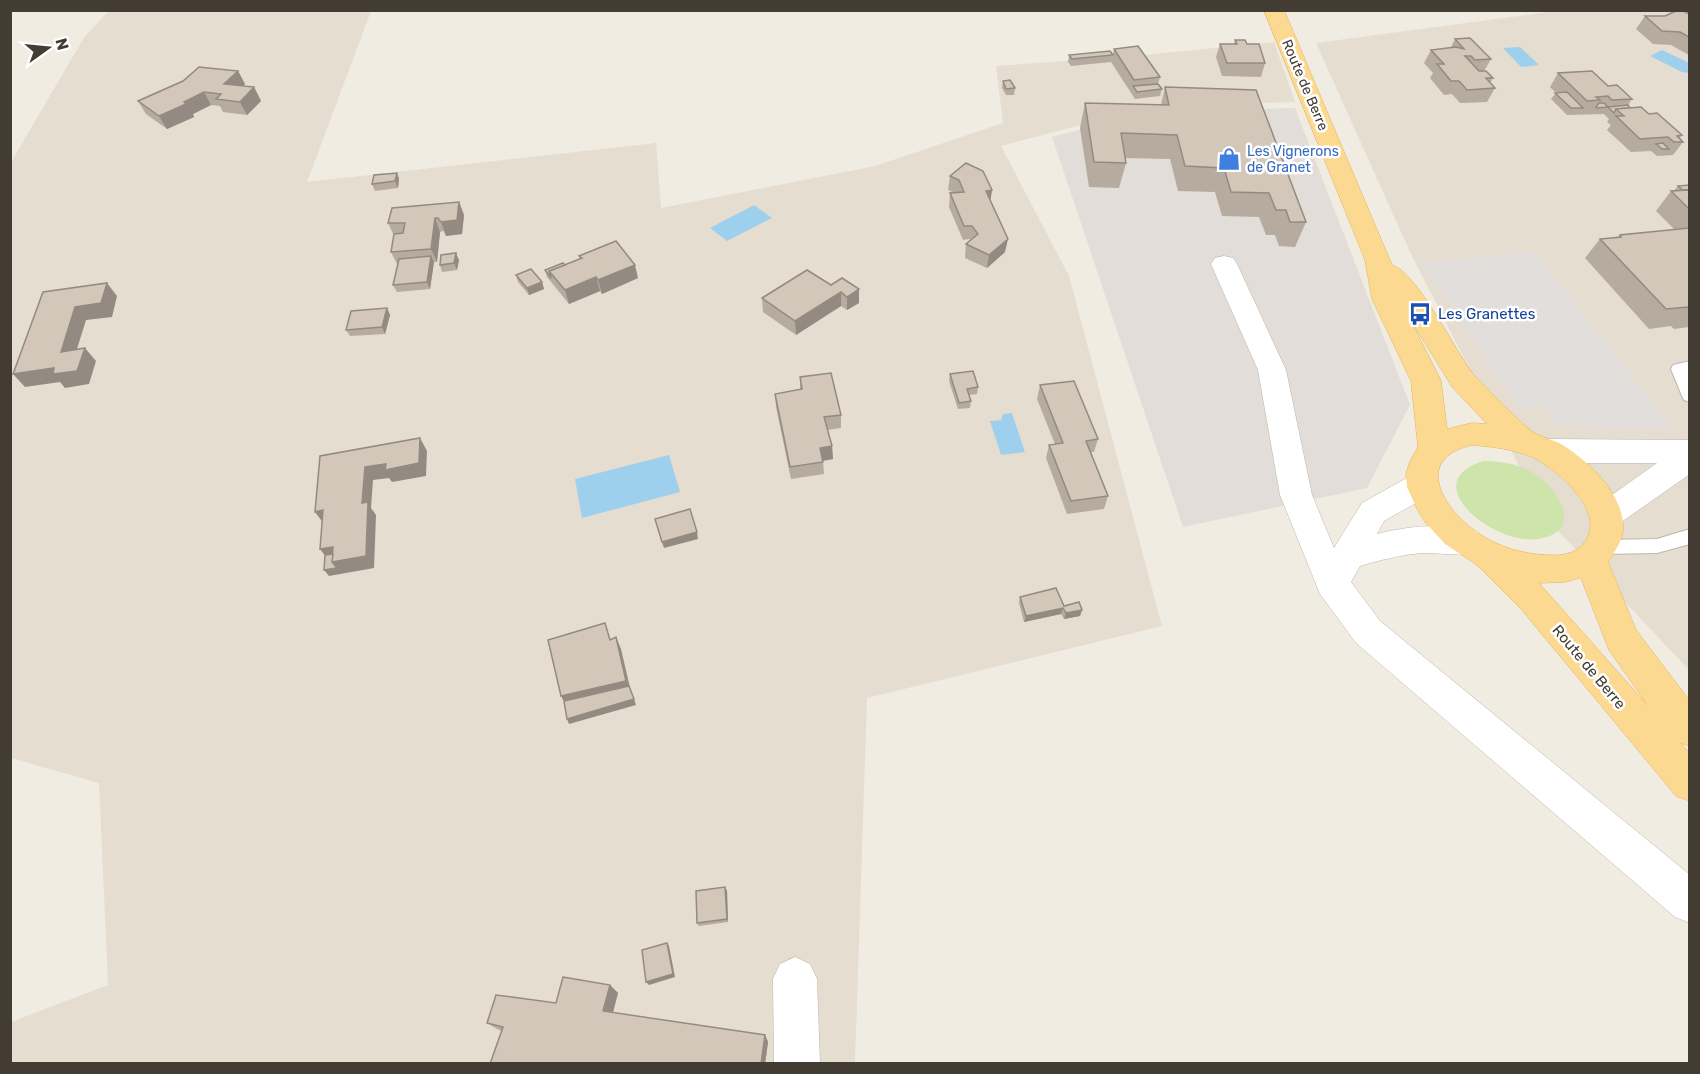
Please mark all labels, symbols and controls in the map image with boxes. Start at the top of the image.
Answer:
north arrow [18,18,78,78]
text: N [51,36,73,52]
street label: Route de Berre [1278,37,1332,133]
place label: Les Vignerons de Granet [1247,143,1339,176]
shop icon: Les Vignerons de Granet [1216,146,1242,172]
bus stop icon: Les Granettes [1407,301,1433,327]
place label: Les Granettes [1438,305,1536,323]
street label: Route de Berre [1549,621,1629,713]

